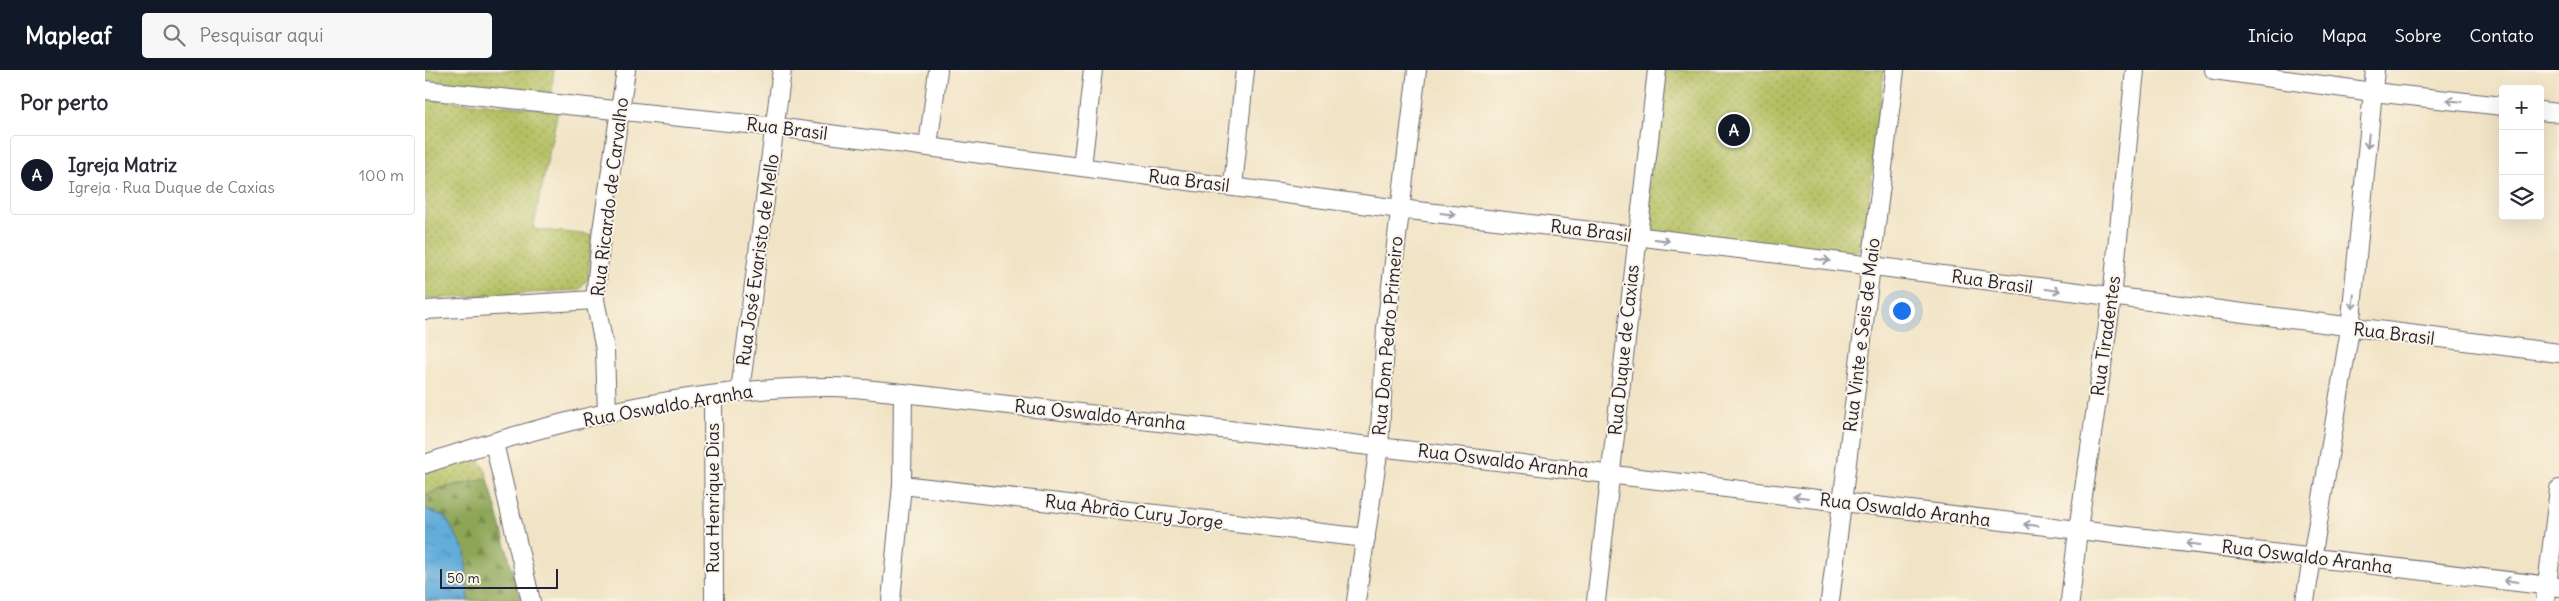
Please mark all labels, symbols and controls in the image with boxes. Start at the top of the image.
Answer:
search box [142,13,492,58]
text: Mapleaf [25,20,112,50]
icon: search [160,21,188,49]
text: Pesquisar aqui [200,23,323,47]
text: Início [2248,24,2294,47]
text: Mapa [2322,24,2367,47]
text: Sobre [2395,24,2441,47]
text: Contato [2469,24,2534,47]
map controls [2499,85,2544,220]
button: + [2499,85,2544,130]
text: Por perto [20,89,108,116]
street label: Rua Ricardo de Carvalho [586,96,633,298]
one-way arrow [2447,96,2463,106]
pin: A [1718,111,1750,149]
street label: Rua Brasil [745,112,829,145]
button: − [2499,130,2544,175]
one-way arrow [2364,132,2373,148]
street label: Rua José Evaristo de Mello [731,152,784,367]
text: Igreja Matriz [68,153,177,177]
street label: Rua Brasil [1147,164,1231,197]
text: A [32,165,42,185]
text: 100 m [359,165,404,185]
button: layers [2499,175,2544,220]
text: Igreja · Rua Duque de Caxias [68,177,275,197]
one-way arrow [1440,209,1456,219]
street label: Rua Brasil [1549,214,1633,247]
street label: Rua Dom Pedro Primeiro [1367,235,1408,437]
one-way arrow [1653,235,1669,245]
street label: Rua Vinte e Seis de Maio [1838,237,1885,433]
one-way arrow [1814,255,1830,265]
street label: Rua Duque de Caxias [1603,263,1644,437]
street label: Rua Brasil [1950,264,2034,299]
street label: Rua Tiradentes [2086,274,2125,398]
one-way arrow [2045,285,2061,295]
one-way arrow [2348,294,2357,310]
your location [1889,298,1915,324]
street label: Rua Brasil [2352,317,2436,350]
street label: Rua Oswaldo Aranha [581,379,755,432]
street label: Rua Oswaldo Aranha [1013,394,1187,435]
street label: Rua Henrique Dias [701,423,724,573]
street label: Rua Oswaldo Aranha [1416,439,1590,482]
street label: Rua Oswaldo Aranha [1818,488,1992,531]
street label: Rua Abrão Cury Jorge [1044,489,1225,534]
one-way arrow [1793,492,1809,502]
one-way arrow [2024,520,2040,530]
street label: Rua Oswaldo Aranha [2220,535,2394,578]
one-way arrow [2185,539,2201,549]
scale bar [440,566,557,589]
text: 50 m [447,569,480,587]
one-way arrow [2503,576,2519,586]

